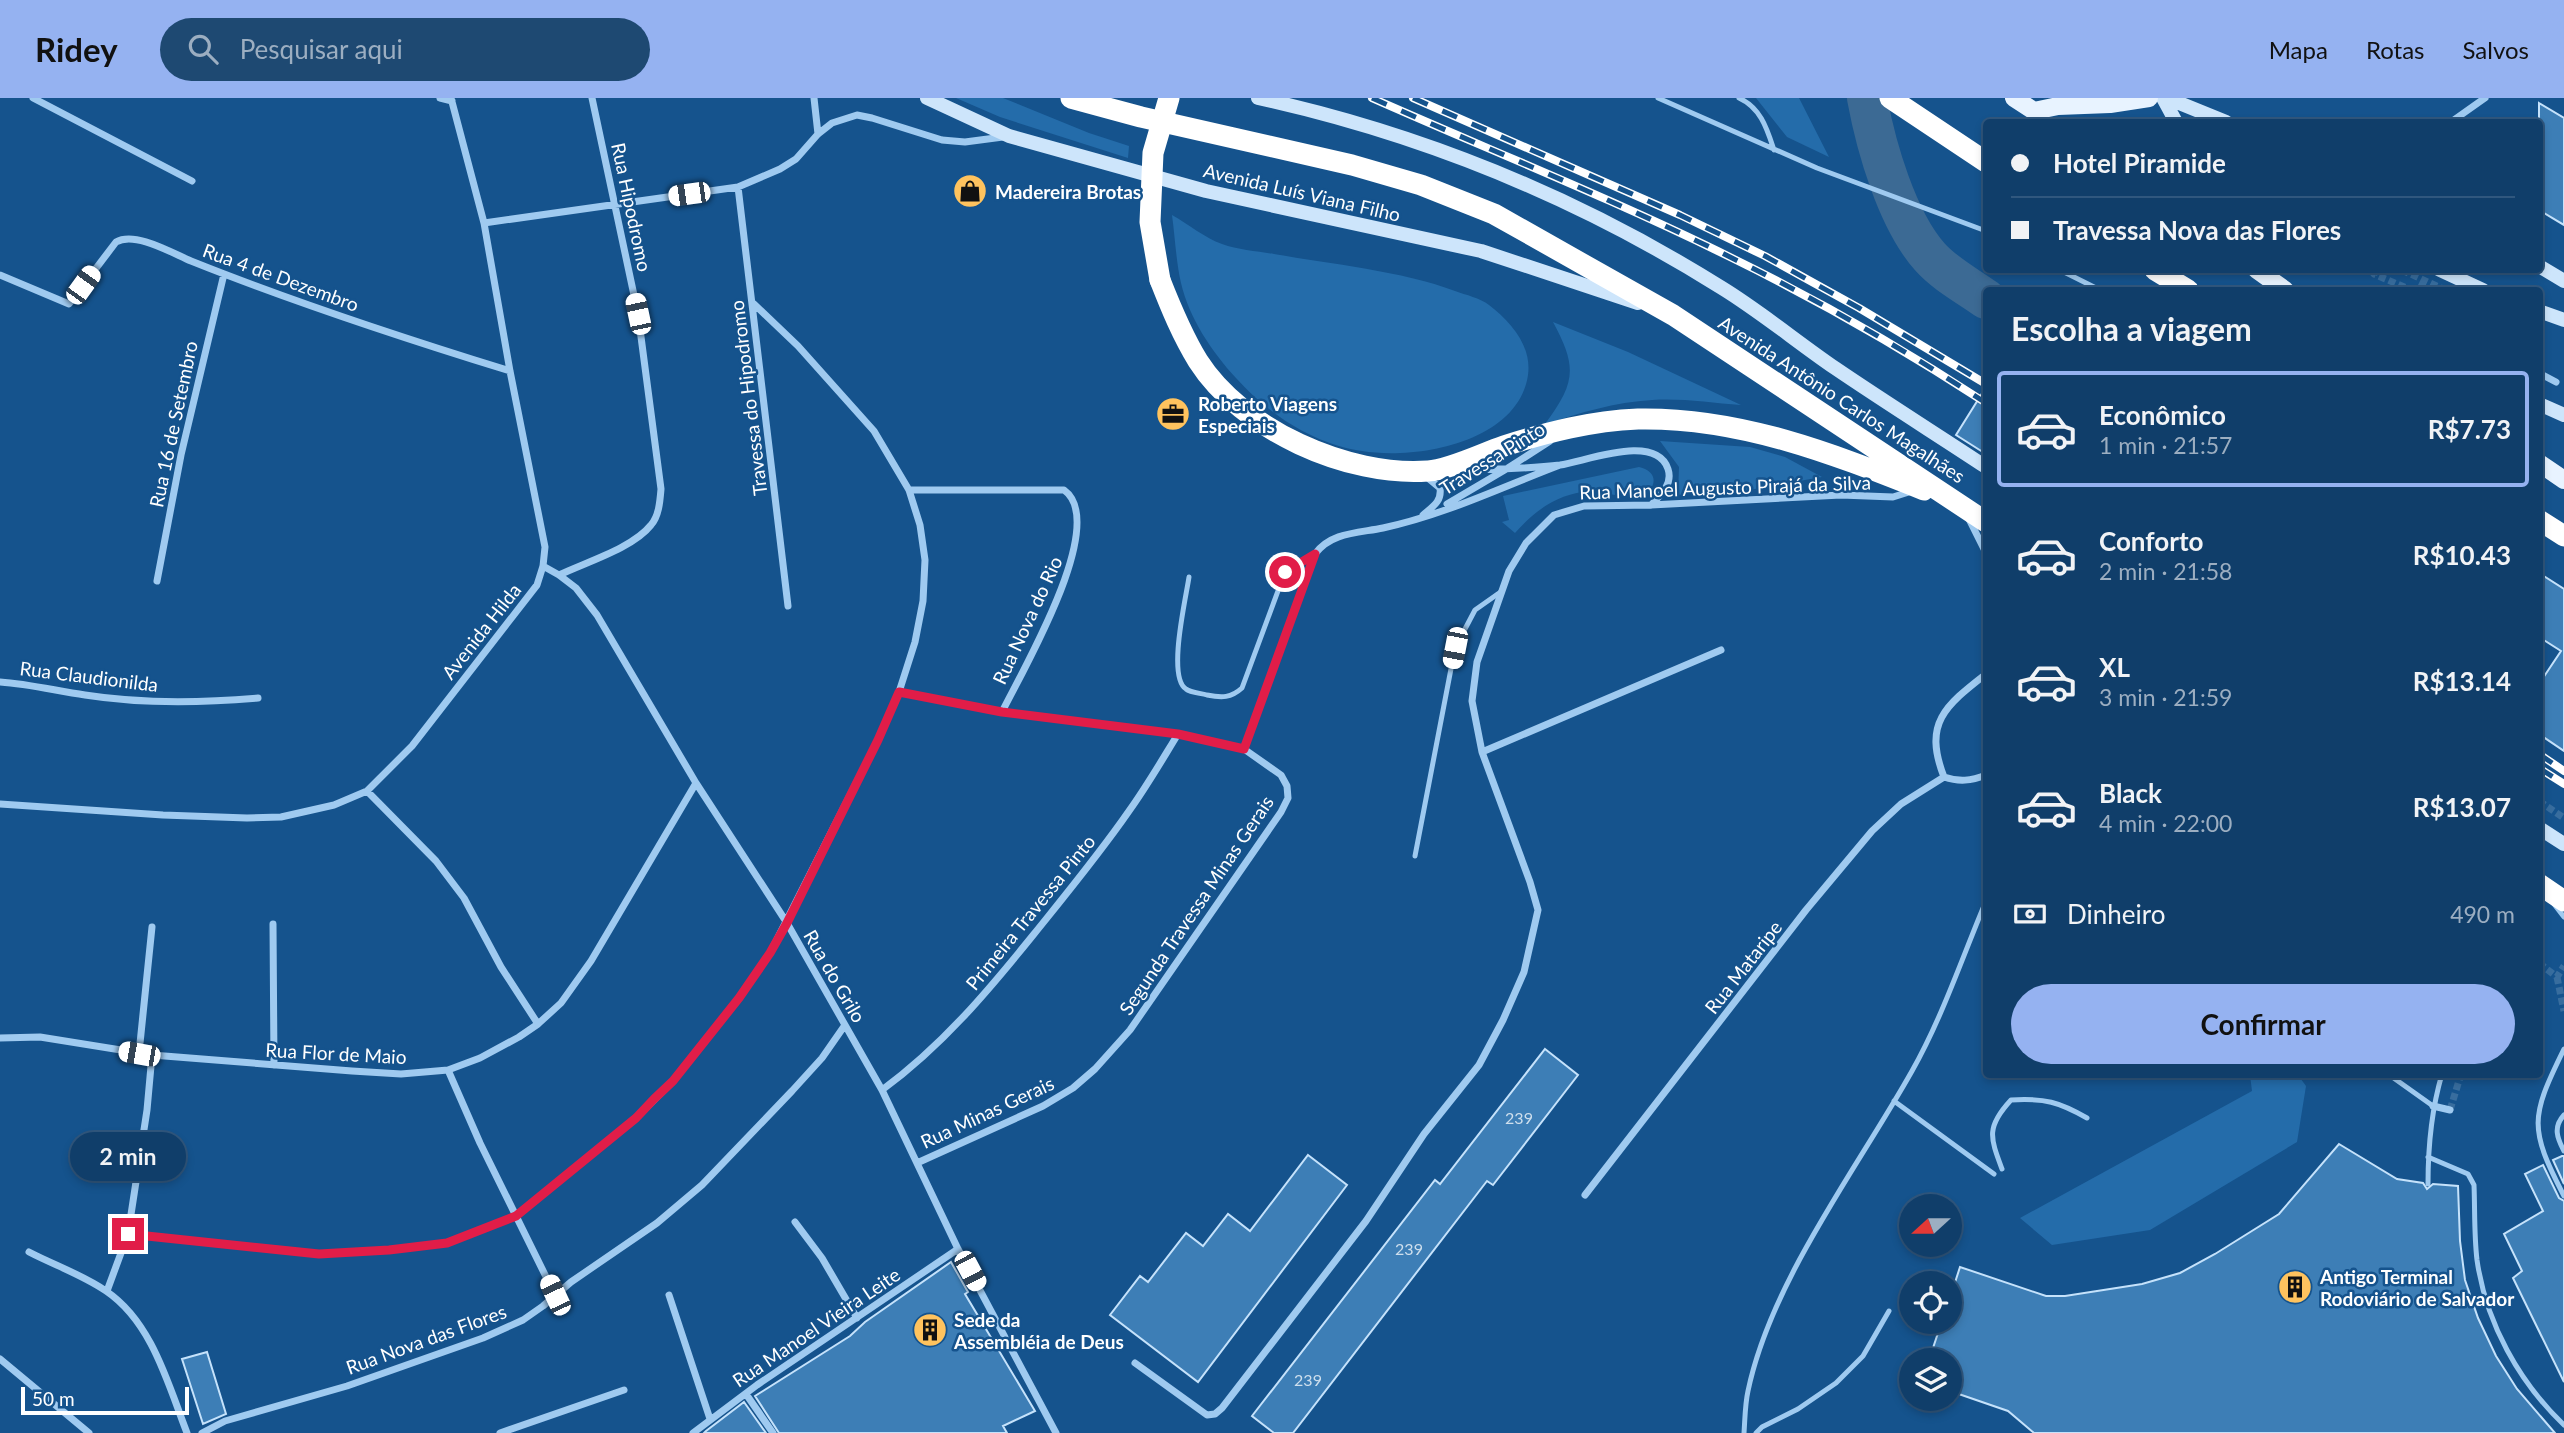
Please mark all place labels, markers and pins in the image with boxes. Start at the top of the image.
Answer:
shop icon: Madereira Brotas [951,172,989,210]
place label: Madereira Brotas [995,180,1141,203]
place label: Roberto Viagens Especiais [1198,392,1337,437]
office icon: Roberto Viagens Especiais [1154,395,1192,433]
place label: Antigo Terminal Rodoviário de Salvador [2319,1265,2515,1310]
building icon: Antigo Terminal Rodoviário de Salvador [2276,1268,2314,1306]
place label: Sede da Assembléia de Deus [953,1308,1124,1353]
building icon: Sede da Assembléia de Deus [911,1311,949,1349]

